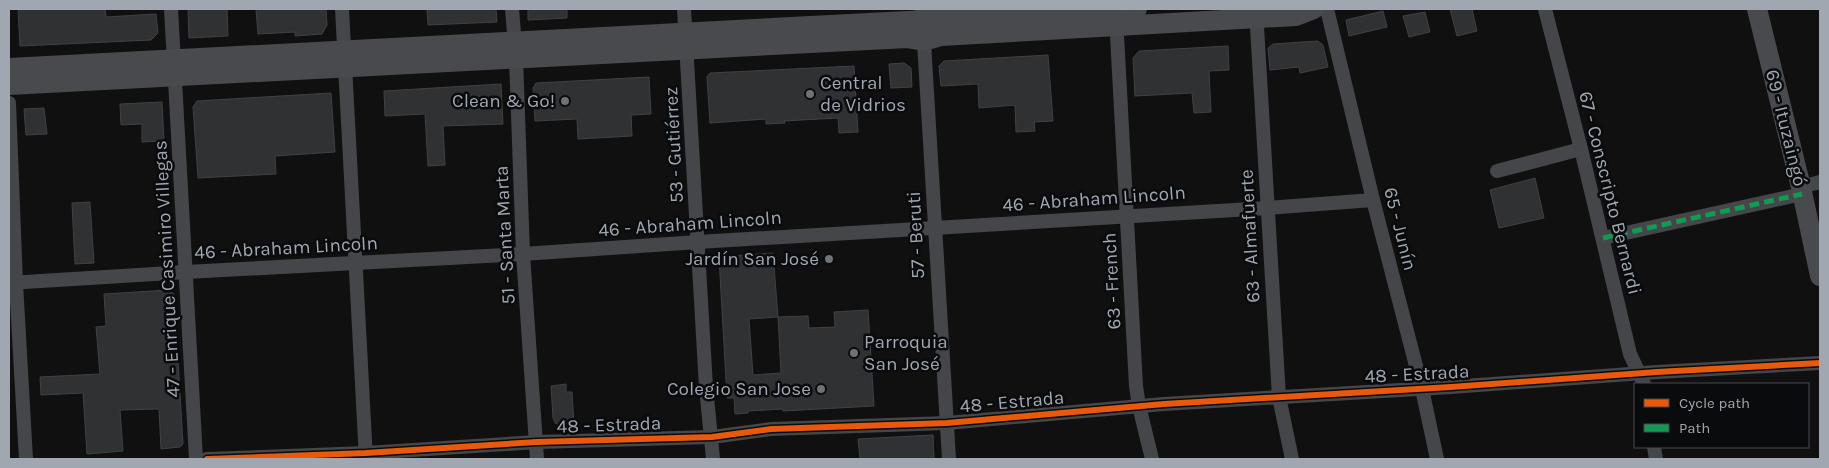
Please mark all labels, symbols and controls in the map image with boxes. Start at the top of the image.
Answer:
street label: 69 - Ituzaingó [1761,68,1811,188]
place label: Central de Vidrios [820,72,906,116]
street label: 53 - Gutiérrez [660,86,688,204]
marker: Central de Vidrios [804,88,816,100]
street label: 67 - Conscripto Bernardi [1574,89,1646,297]
place label: Clean & Go! [452,90,555,112]
marker: Clean & Go! [559,95,571,107]
street label: 47 - Enrique Casimiro Villegas [149,140,185,398]
street label: 51 - Santa Marta [490,165,520,305]
street label: 63 - Almafuerte [1236,169,1264,303]
street label: 46 - Abraham Lincoln [1002,182,1186,216]
street label: 65 - Junín [1379,185,1421,273]
street label: 57 - Beruti [903,190,929,280]
street label: 46 - Abraham Lincoln [598,207,782,241]
street label: 46 - Abraham Lincoln [194,232,378,264]
street label: 63 - French [1098,232,1126,330]
place label: Jardín San José [685,248,819,270]
marker: Jardín San José [823,253,835,265]
place label: Parroquia San José [864,331,948,375]
marker: Parroquia San José [848,347,860,359]
street label: 48 - Estrada [1364,360,1470,388]
place label: Colegio San Jose [667,378,811,400]
marker: Colegio San Jose [815,383,827,395]
legend [1634,383,1809,448]
street label: 48 - Estrada [959,386,1065,418]
text: Cycle path [1679,394,1750,412]
street label: 48 - Estrada [556,412,662,438]
text: Path [1679,419,1710,437]

